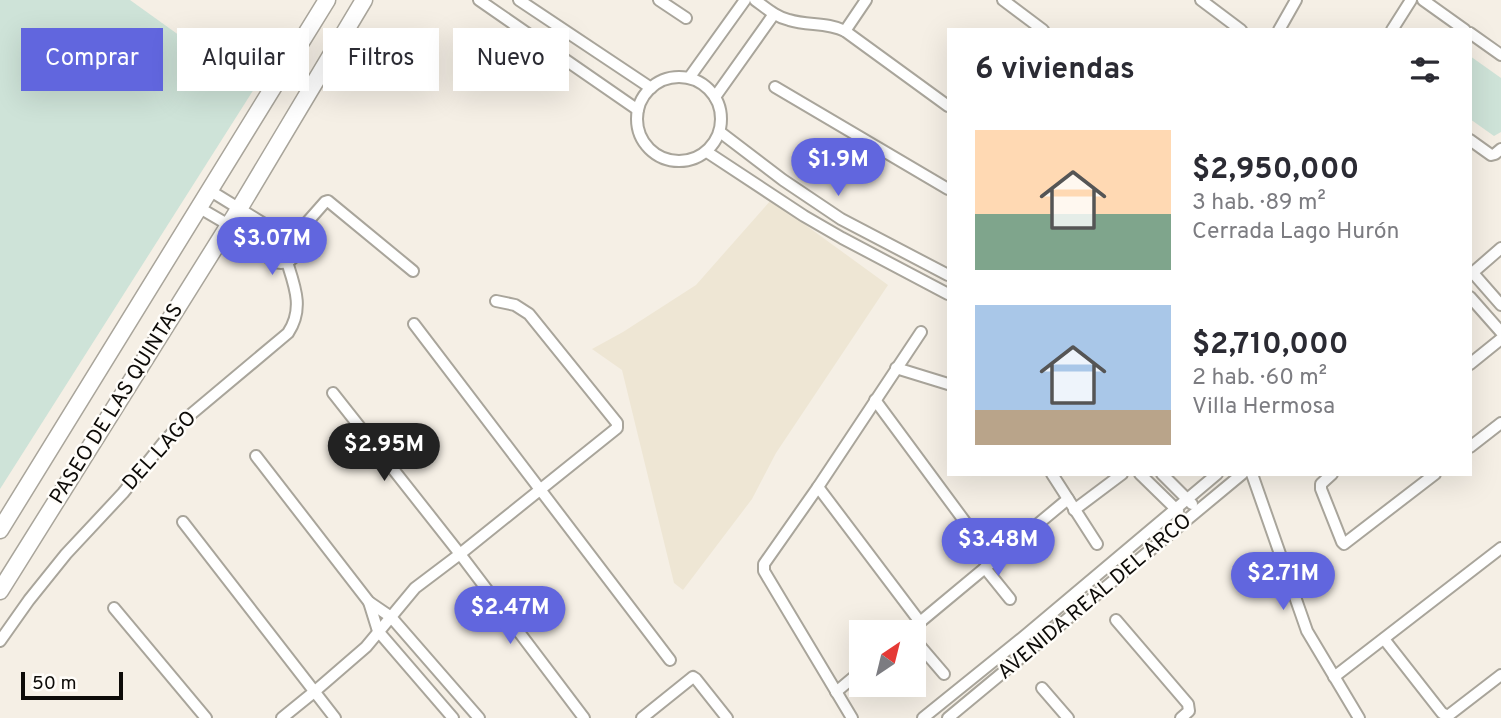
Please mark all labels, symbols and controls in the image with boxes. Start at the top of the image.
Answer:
chip: Comprar [21,28,163,91]
chip: Alquilar [177,28,309,91]
chip: Filtros [323,28,439,91]
chip: Nuevo [453,28,569,91]
icon: filters [1406,51,1444,89]
text: 6 viviendas [975,52,1135,89]
pin: $1.9M [789,138,887,198]
text: $1.9M [807,146,869,175]
text: $2,950,000 [1192,152,1359,189]
icon: home [1031,158,1115,242]
text: 3 hab. · 89 m² [1192,189,1326,218]
pin: $3.07M [215,218,329,277]
text: Cerrada Lago Hurón [1192,218,1400,247]
text: $3.07M [233,225,311,254]
street label: PASEO DE LAS QUINTAS [44,299,190,509]
text: $2,710,000 [1192,327,1349,364]
icon: home [1031,333,1115,417]
text: 2 hab. · 60 m² [1192,364,1327,393]
text: Villa Hermosa [1192,393,1335,422]
street label: DEL LAGO [117,406,203,496]
pin: $2.95M [327,424,441,483]
text: $2.95M [344,431,424,460]
street label: AVENIDA REAL DEL ARCO [992,508,1198,686]
pin: $3.48M [941,518,1055,578]
text: $3.48M [958,526,1038,555]
pin: $2.71M [1226,552,1340,612]
text: $2.71M [1247,560,1319,589]
pin: $2.47M [453,586,567,646]
text: $2.47M [470,594,550,623]
north arrow [849,620,926,696]
map controls [849,620,926,697]
scale bar [21,669,122,701]
text: 50 m [32,672,77,696]

